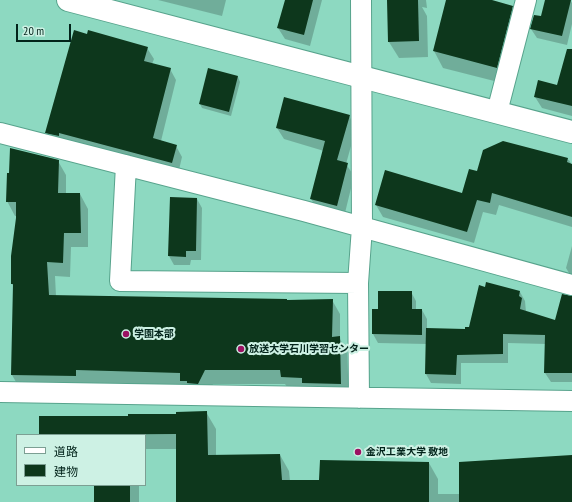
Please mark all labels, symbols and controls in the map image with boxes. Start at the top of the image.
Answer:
scale bar [18,16,73,42]
text: 20 m [23,23,44,38]
place label: 学園本部 [134,328,174,340]
marker: 学園本部 [121,329,131,339]
place label: 放送大学石川学習センター [249,343,369,355]
marker: 放送大学石川学習センター [236,344,246,354]
legend [16,434,146,486]
text: 道路 [54,444,78,459]
place label: 金沢工業大学 敷地 [366,446,448,458]
marker: 金沢工業大学 敷地 [353,447,363,457]
text: 建物 [54,464,78,479]

